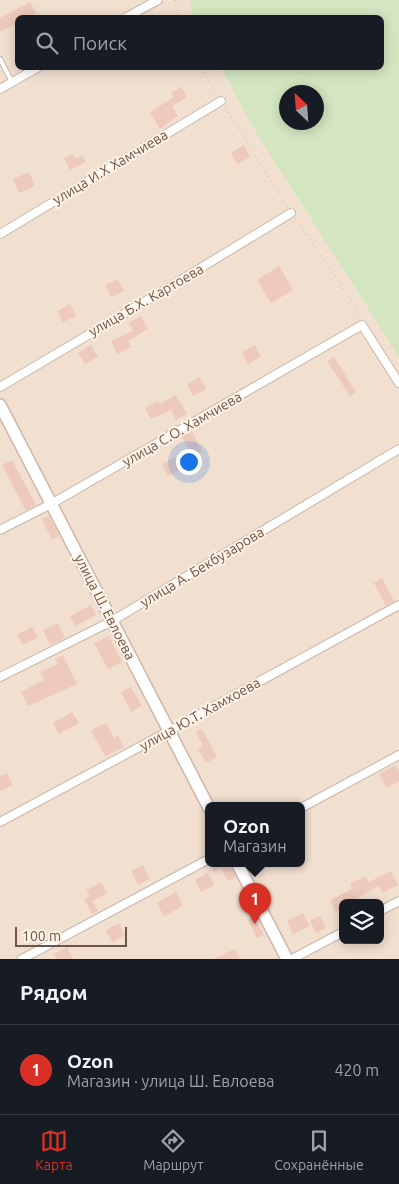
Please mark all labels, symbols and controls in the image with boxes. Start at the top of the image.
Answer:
search box [15,15,384,70]
icon: search [33,29,61,57]
text: Поиск [73,32,127,54]
north arrow [279,85,324,130]
street label: улица И.Х Хамчиева [50,126,170,208]
street label: улица Б.Х. Картоева [86,261,206,339]
street label: улица С.О. Хамчиева [120,388,244,470]
your location [176,449,202,475]
street label: улица А. Бекбузарова [137,524,267,610]
street label: улица Ш. Евлоева [71,552,139,662]
street label: улица Ю.Т. Хамхоева [137,674,263,754]
popup [205,802,305,867]
text: Ozon [223,815,270,837]
text: Магазин [223,837,287,855]
pin: 1 [239,883,271,924]
map controls [339,899,384,944]
button: layers [339,899,384,944]
scale bar [15,924,128,947]
text: 100 m [22,928,61,944]
text: Рядом [20,980,88,1004]
text: Ozon [67,1050,114,1072]
text: 1 [31,1061,41,1079]
text: 420 m [334,1061,379,1079]
text: Магазин · улица Ш. Евлоева [67,1072,275,1090]
tab: Карта [35,1127,73,1173]
tab: Маршрут [143,1127,204,1173]
tab: Сохранённые [274,1127,364,1173]

